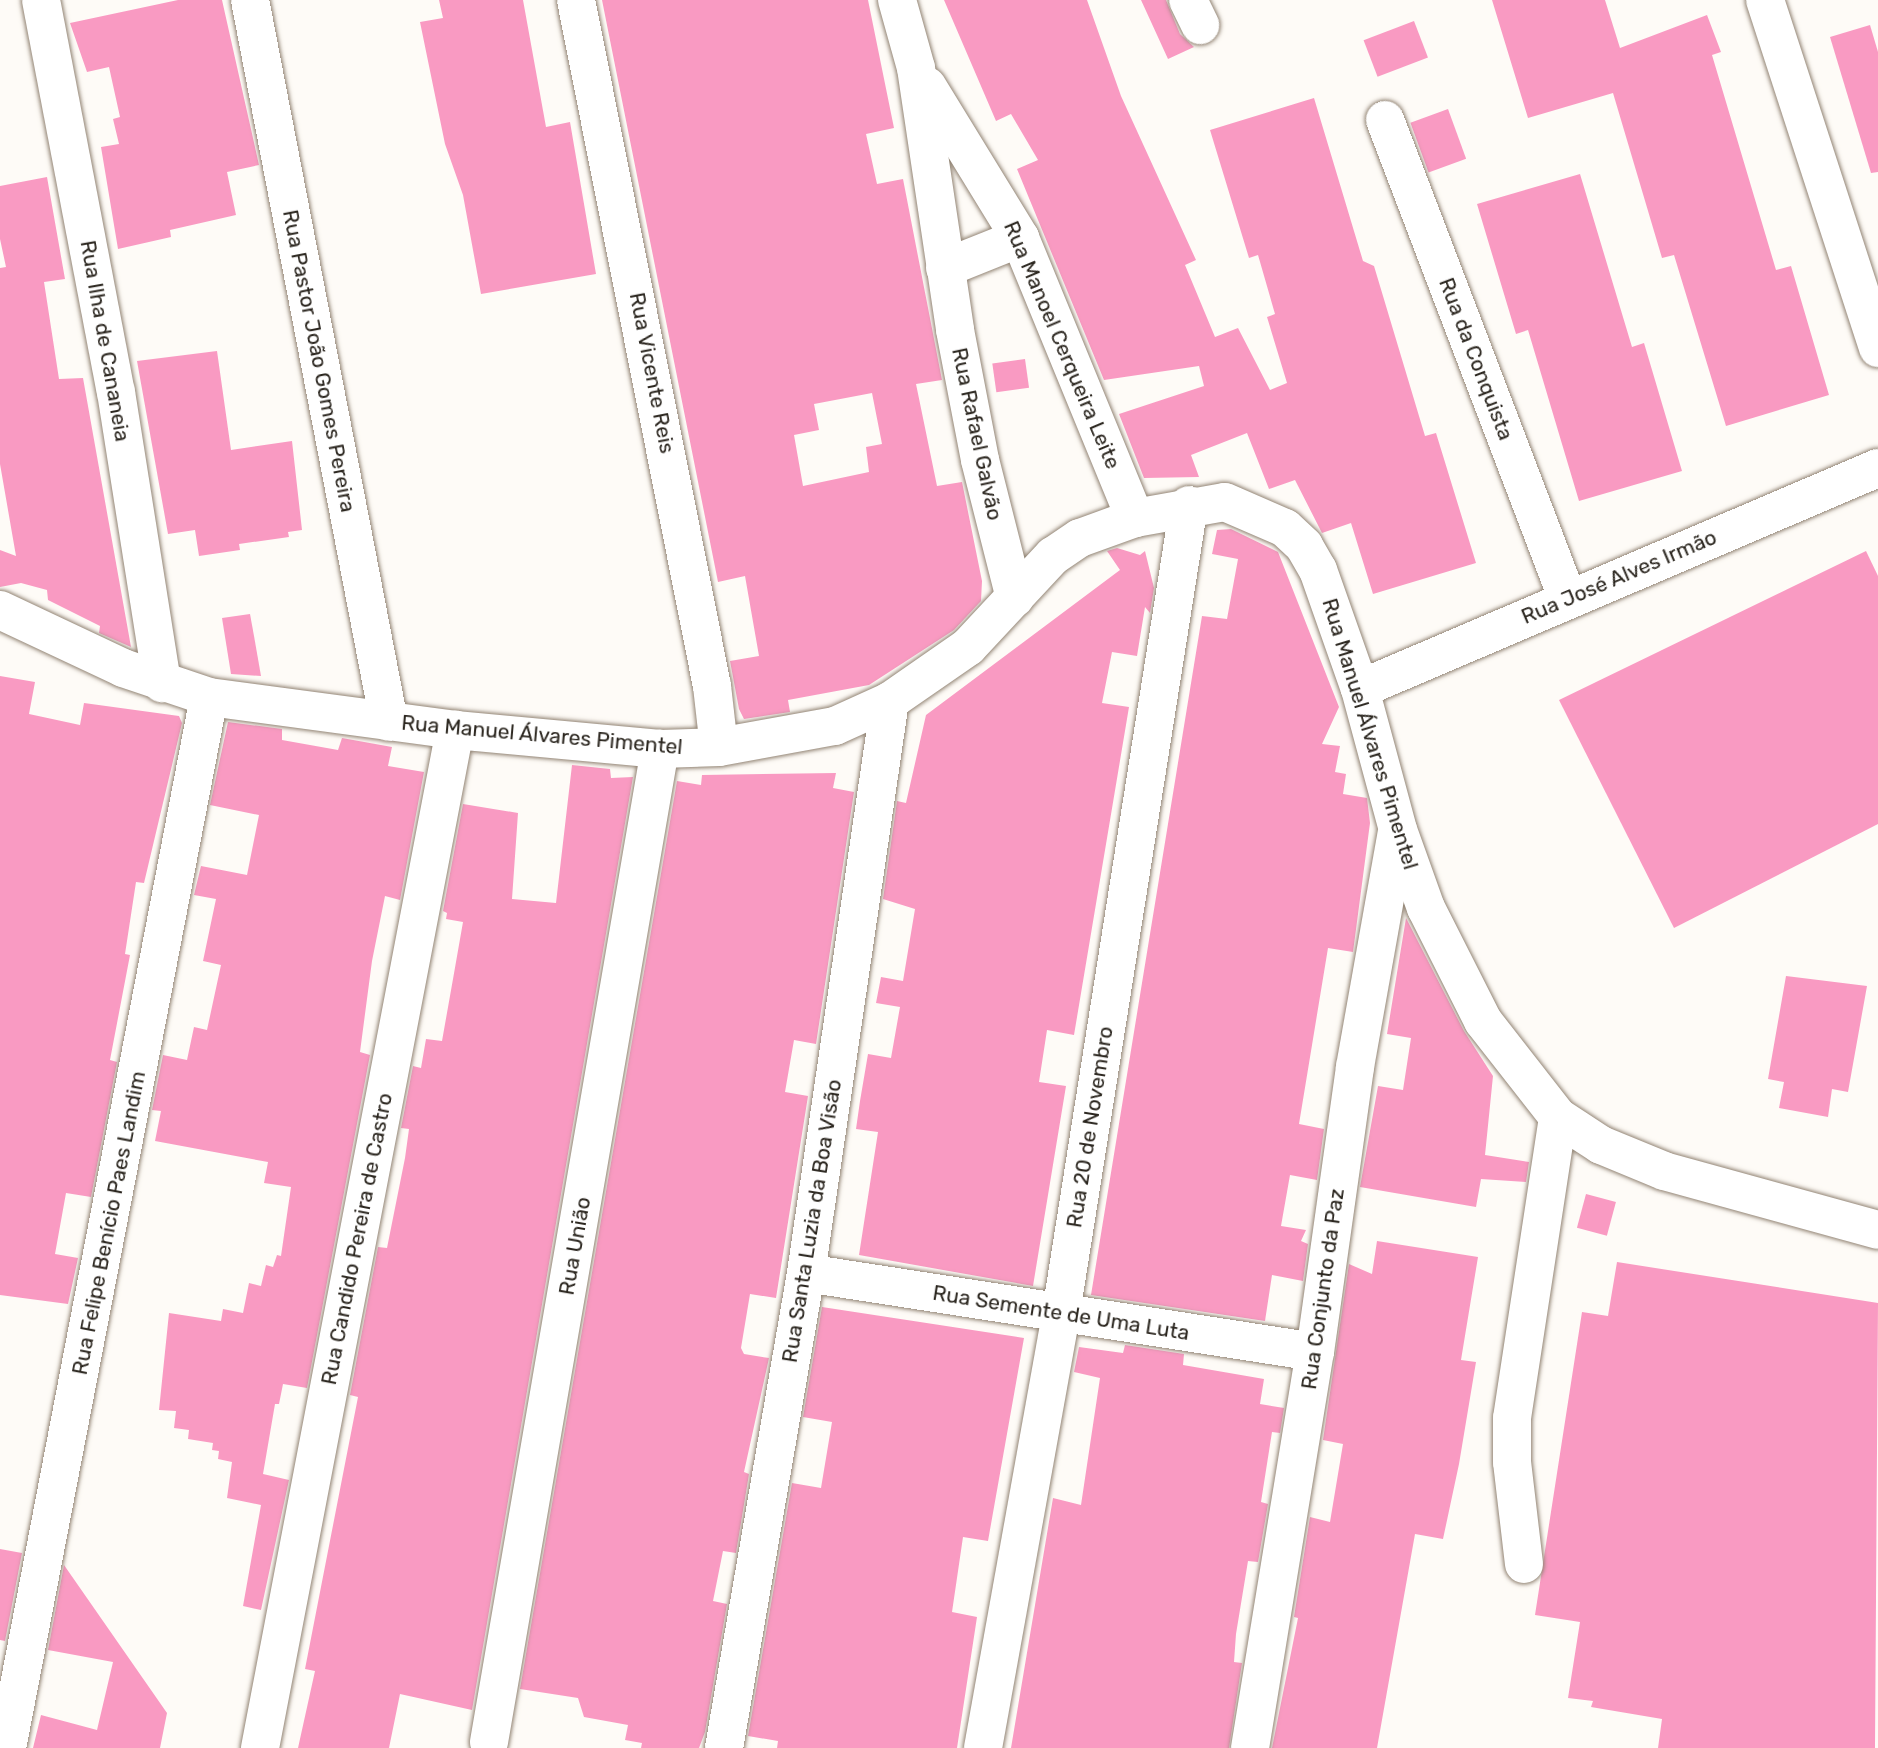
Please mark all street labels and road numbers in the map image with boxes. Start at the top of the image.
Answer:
street label: Rua Pastor João Gomes Pereira [277,207,361,515]
street label: Rua Manoel Cerqueira Leite [998,217,1126,473]
street label: Rua Ilha de Cananeia [75,238,135,444]
street label: Rua da Conquista [1433,274,1519,444]
street label: Rua Vicente Reis [624,290,680,456]
street label: Rua Rafael Galvão [946,345,1008,523]
street label: Rua José Alves Irmão [1517,524,1721,630]
street label: Rua Manuel Álvares Pimentel [1317,595,1423,873]
street label: Rua Manuel Álvares Pimentel [400,710,684,760]
street label: Rua 20 de Novembro [1062,1024,1118,1230]
street label: Rua Felipe Benício Paes Landim [67,1069,151,1377]
street label: Rua Santa Luzia da Boa Visão [777,1077,847,1365]
street label: Rua Candido Pereira de Castro [316,1091,398,1387]
street label: Rua Conjunto da Paz [1296,1187,1350,1391]
street label: Rua União [554,1195,596,1297]
street label: Rua Semente de Uma Luta [931,1280,1191,1346]

